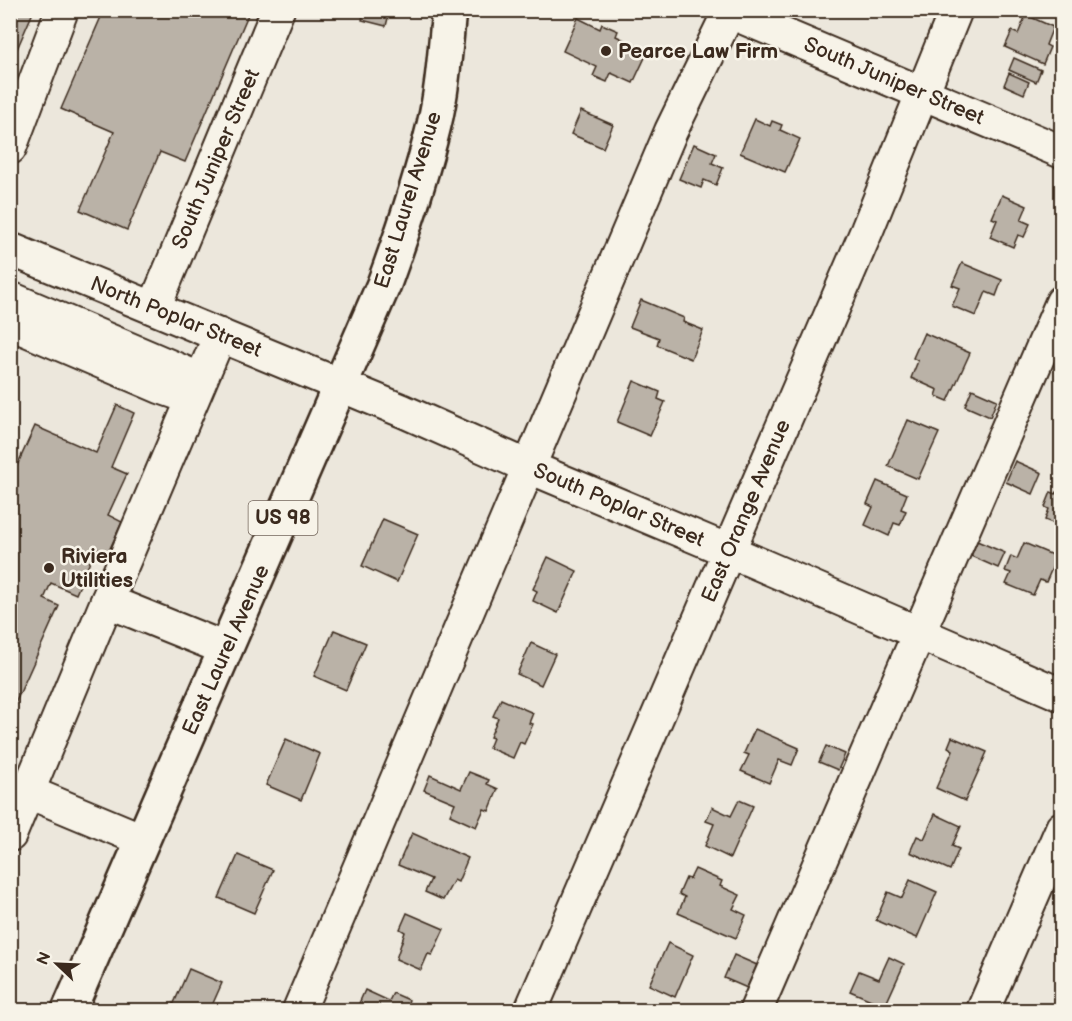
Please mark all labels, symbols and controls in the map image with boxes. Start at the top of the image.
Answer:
street label: South Juniper Street [800,32,988,130]
place label: Pearce Law Firm [618,39,778,64]
marker: Pearce Law Firm [599,44,613,58]
street label: South Juniper Street [167,65,265,253]
street label: East Laurel Avenue [369,108,447,292]
street label: North Poplar Street [87,271,266,363]
street label: East Orange Avenue [696,416,796,606]
street label: South Poplar Street [530,458,709,553]
road number: US 98 [248,501,318,535]
place label: Riviera Utilities [61,544,133,593]
marker: Riviera Utilities [42,561,56,575]
street label: East Laurel Avenue [177,561,275,739]
north arrow [27,934,87,994]
text: N [33,949,56,968]

